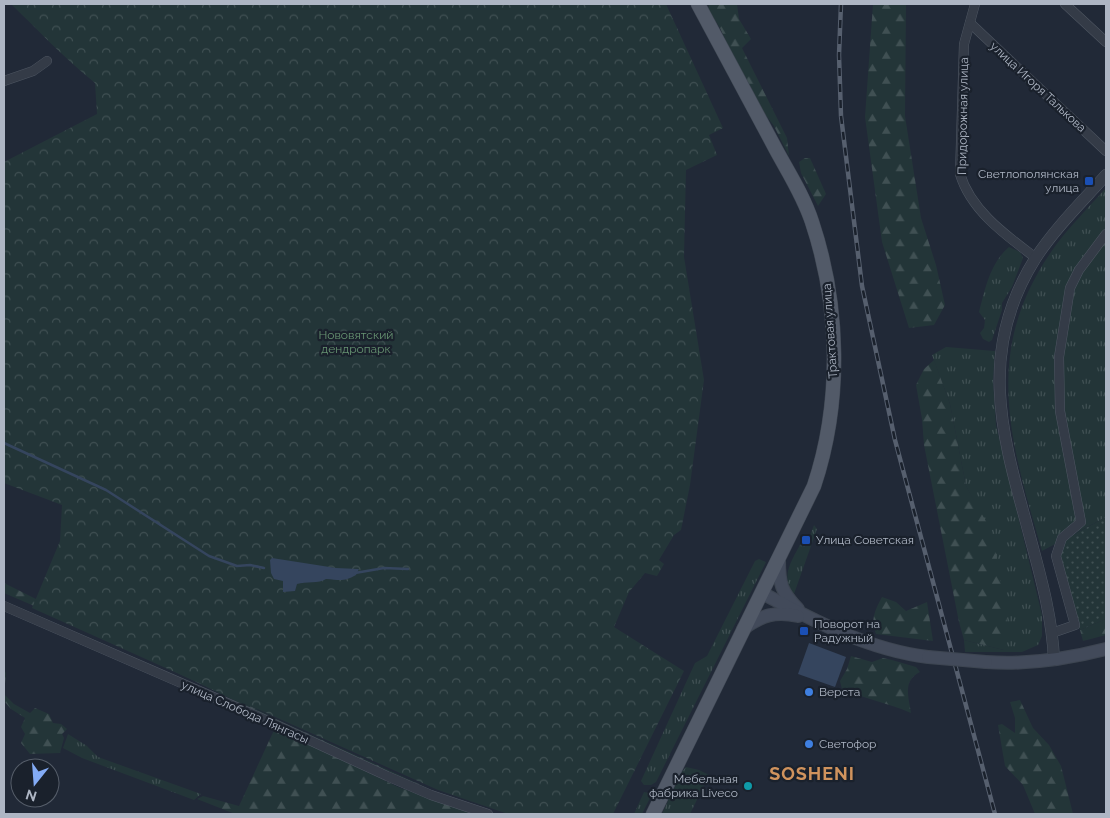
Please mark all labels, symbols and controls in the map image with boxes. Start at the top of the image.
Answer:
street label: улица Игоря Талькова [987,39,1089,135]
street label: Придорожная улица [955,57,971,175]
place label: Светлополянская улица [978,167,1079,195]
marker: Светлополянская улица [1083,175,1095,187]
street label: Трактовая улица [820,283,840,379]
park label: Нововятский дендропарк [319,328,393,356]
place label: Улица Советская [816,533,914,547]
marker: Улица Советская [800,534,812,546]
place label: Поворот на Радужный [814,617,880,645]
marker: Поворот на Радужный [798,625,810,637]
street label: улица Слобода Лянгасы [179,677,311,747]
place label: Верста [819,685,860,699]
marker: Верста [803,686,815,698]
place label: Светофор [819,737,876,751]
marker: Светофор [803,738,815,750]
north arrow [10,758,60,808]
district label: SOSHENI [769,763,855,784]
place label: Мебельная фабрика Liveco [649,772,738,800]
marker: Мебельная фабрика Liveco [742,780,754,792]
text: N [24,786,39,805]

